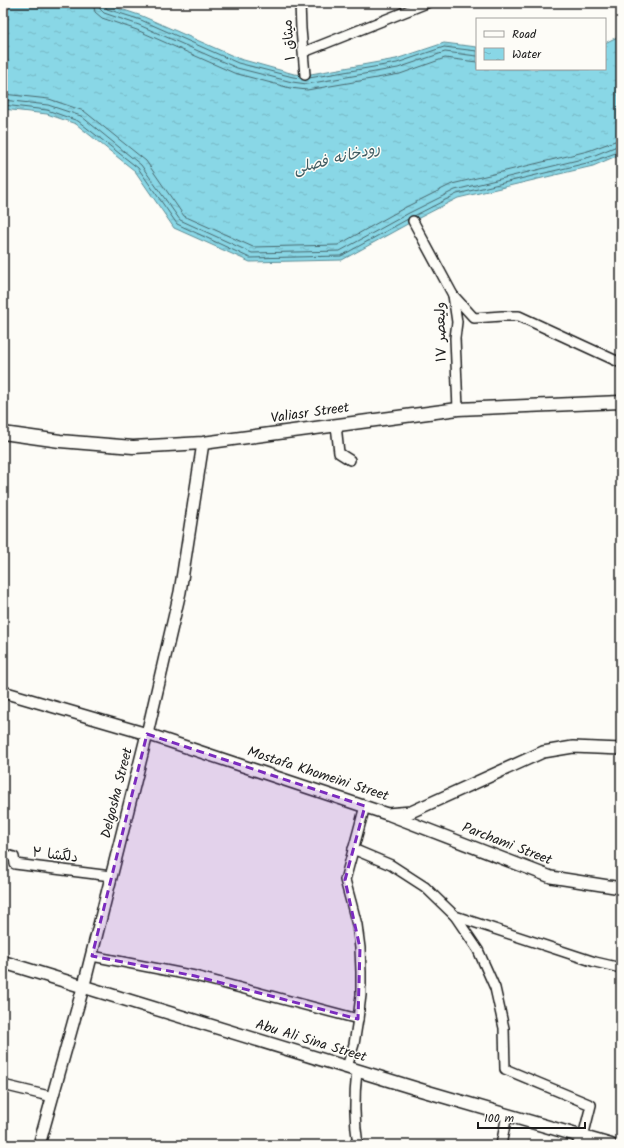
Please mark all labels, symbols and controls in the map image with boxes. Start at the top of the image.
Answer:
street label: میثاق ۱ [276,18,302,62]
legend [476,18,606,70]
text: Road [512,25,537,44]
text: Water [512,45,542,64]
water label: رودخانه فصلی [291,137,383,181]
street label: ولیعصر ۱۷ [429,302,453,362]
street label: Valiasr Street [269,397,351,429]
street label: Mostafa Khomeini Street [244,741,392,807]
street label: Delgosha Street [95,745,139,841]
street label: Parchami Street [459,817,556,871]
street label: دلگشا ۲ [31,841,79,869]
street label: Abu Ali Sina Street [253,1014,370,1069]
scale bar [478,1104,585,1130]
text: 100 m [484,1109,515,1128]

